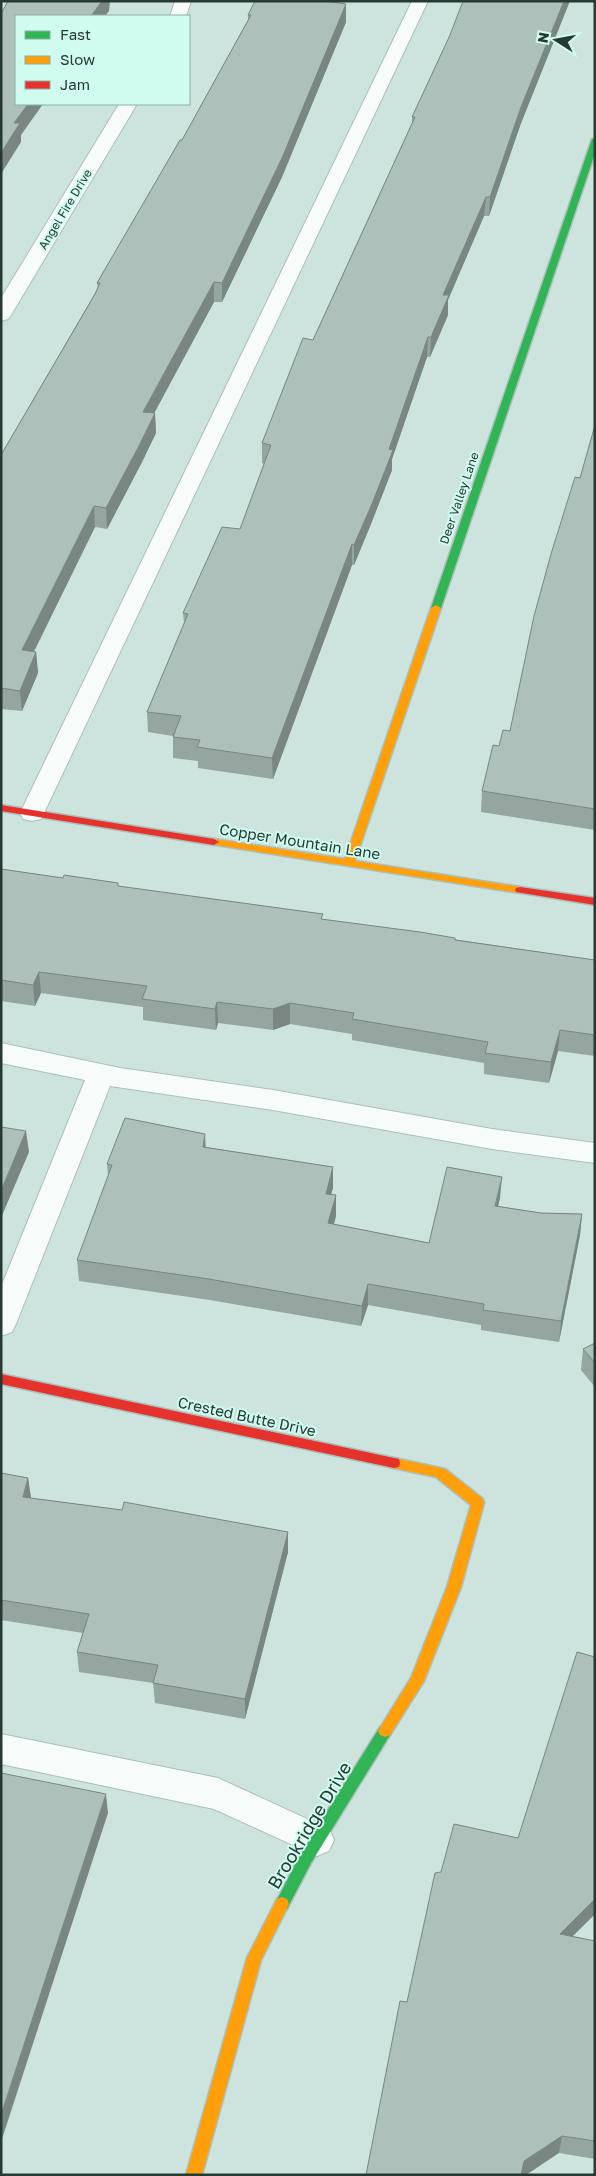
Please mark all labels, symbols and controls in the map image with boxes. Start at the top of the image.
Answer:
legend [15,15,190,105]
north arrow [531,15,581,65]
text: Fast [60,25,91,43]
text: N [533,31,552,44]
text: Slow [60,50,95,68]
text: Jam [60,75,90,93]
street label: Angel Fire Drive [35,166,95,252]
street label: Deer Valley Lane [436,450,482,546]
street label: Copper Mountain Lane [218,819,382,863]
street label: Crested Butte Drive [176,1393,318,1440]
street label: Brookridge Drive [262,1758,356,1892]

